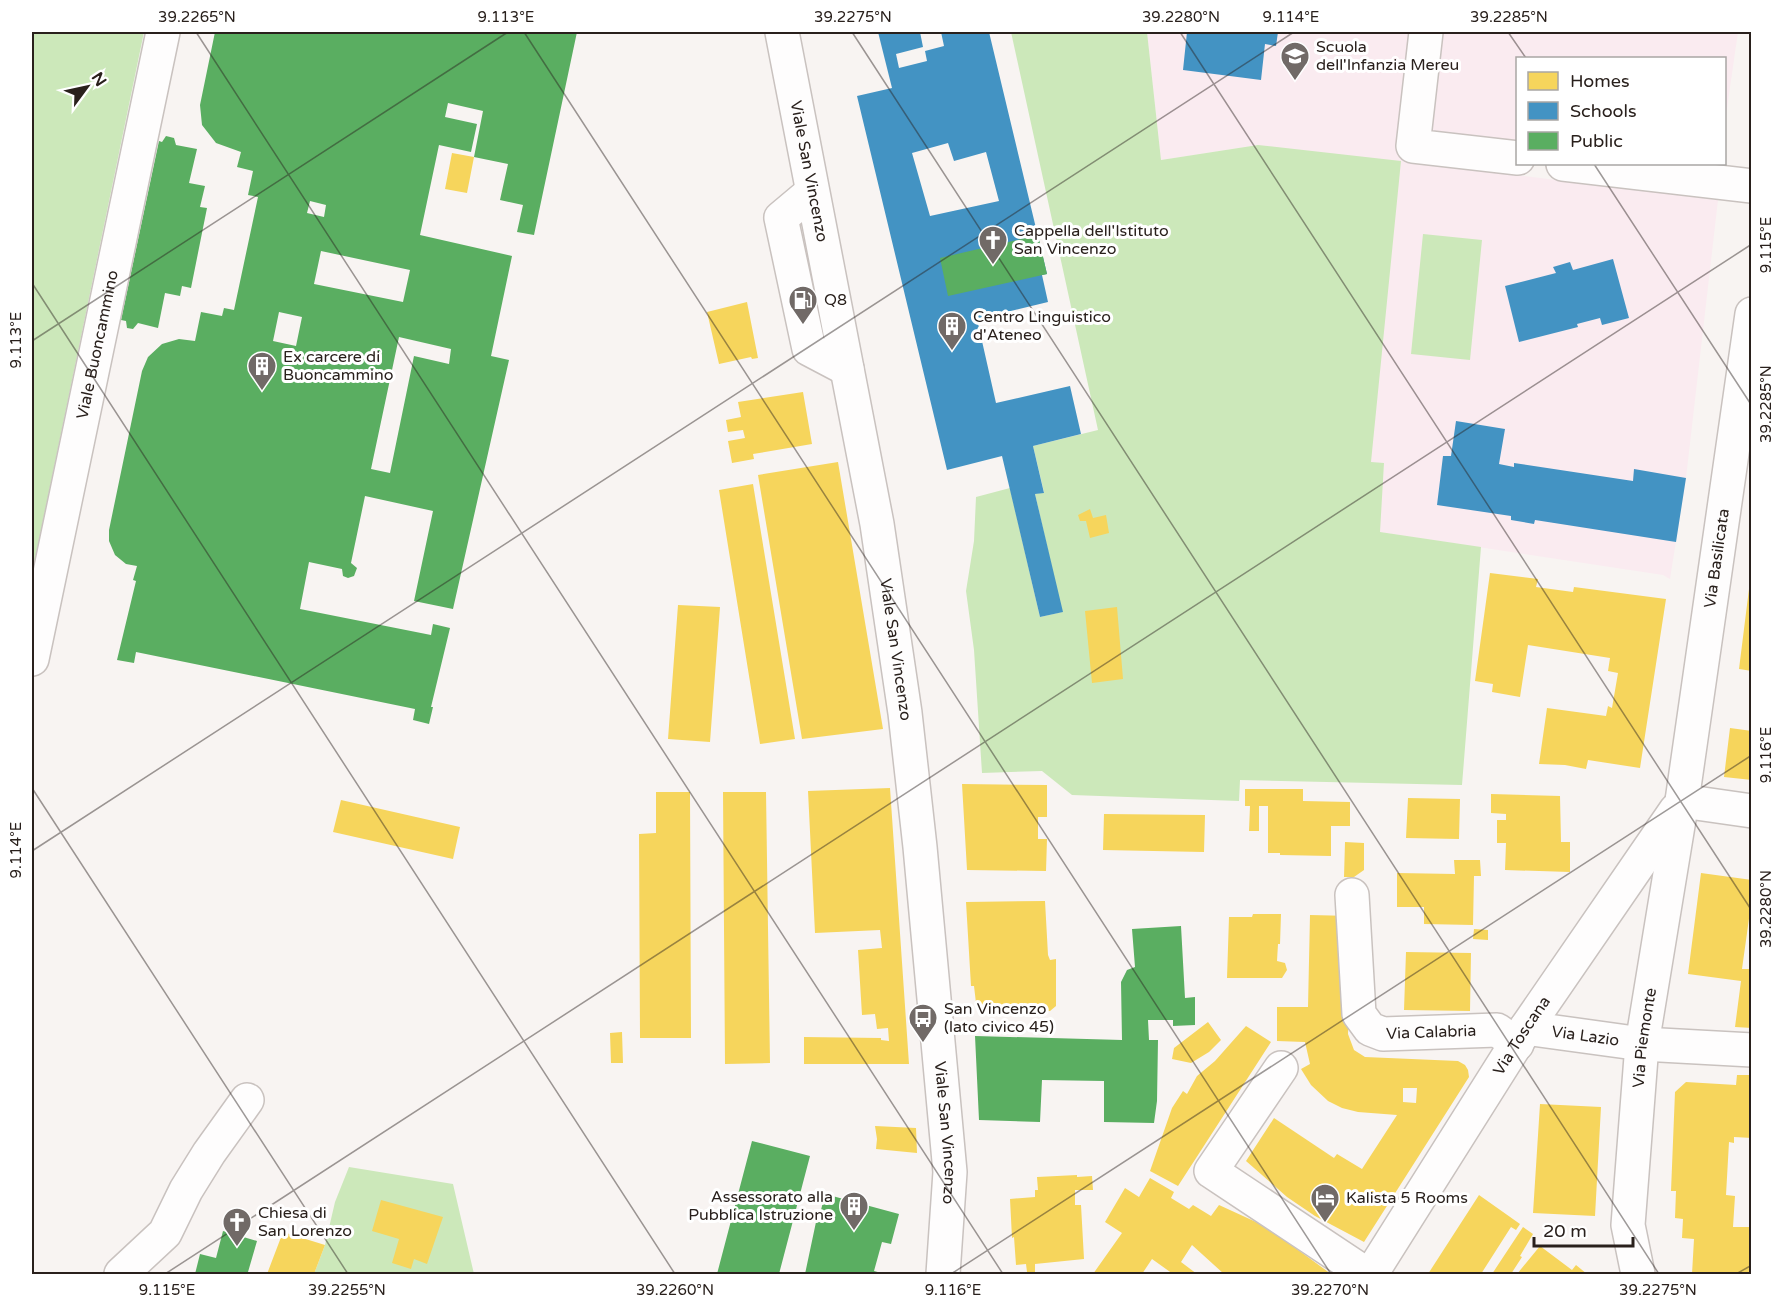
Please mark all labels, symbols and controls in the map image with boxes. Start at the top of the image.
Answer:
text: 39.2265°N [158,8,236,26]
text: 9.113°E [478,8,534,26]
text: 39.2275°N [814,8,892,26]
text: 39.2280°N [1142,8,1220,26]
text: 9.114°E [1263,8,1319,26]
text: 39.2285°N [1470,8,1548,26]
place label: Scuola dell'Infanzia Mereu [1316,37,1459,75]
school or university icon: Scuola dell'Infanzia Mereu [1279,40,1311,82]
north arrow [57,57,117,117]
legend [1516,57,1726,165]
text: N [87,69,111,90]
text: Homes [1570,70,1630,92]
street label: Viale San Vincenzo [785,99,832,244]
text: Schools [1570,100,1637,122]
text: Public [1570,130,1623,152]
text: 9.115°E [1757,217,1775,273]
place label: Cappella dell'Istituto San Vincenzo [1014,221,1169,259]
church icon: Cappella dell'Istituto San Vincenzo [977,224,1009,266]
street label: Viale Buoncammino [72,268,123,421]
fuel station icon: Q8 [787,284,819,326]
place label: Q8 [824,290,847,310]
place label: Centro Linguistico d'Ateneo [973,307,1111,345]
building icon: Centro Linguistico d'Ateneo [936,310,968,352]
text: 9.113°E [7,312,25,368]
place label: Ex carcere di Buoncammino [283,347,394,385]
building icon: Ex carcere di Buoncammino [246,350,278,392]
text: 39.2285°N [1757,365,1775,443]
street label: Via Basilicata [1700,507,1734,609]
street label: Viale San Vincenzo [875,577,916,722]
text: 9.116°E [1757,727,1775,783]
text: 9.114°E [7,822,25,878]
text: 39.2280°N [1757,870,1775,948]
street label: Via Piemonte [1629,986,1661,1089]
street label: Via Toscana [1489,992,1555,1079]
place label: San Vincenzo (lato civico 45) [944,999,1054,1037]
bus stop icon: San Vincenzo (lato civico 45) [907,1002,939,1044]
street label: Via Calabria [1386,1021,1477,1044]
street label: Via Lazio [1550,1022,1620,1051]
street label: Viale San Vincenzo [930,1060,960,1205]
hotel icon: Kalista 5 Rooms [1309,1182,1341,1224]
place label: Assessorato alla Pubblica Istruzione [688,1187,833,1225]
place label: Kalista 5 Rooms [1346,1188,1468,1208]
building icon: Assessorato alla Pubblica Istruzione [838,1190,870,1232]
place label: Chiesa di San Lorenzo [258,1203,352,1241]
church icon: Chiesa di San Lorenzo [221,1206,253,1248]
scale bar [1534,1210,1633,1248]
text: 20 m [1543,1220,1587,1242]
text: 9.115°E [139,1281,195,1299]
text: 39.2255°N [308,1281,386,1299]
text: 39.2260°N [636,1281,714,1299]
text: 9.116°E [925,1281,981,1299]
text: 39.2270°N [1291,1281,1369,1299]
text: 39.2275°N [1619,1281,1697,1299]

